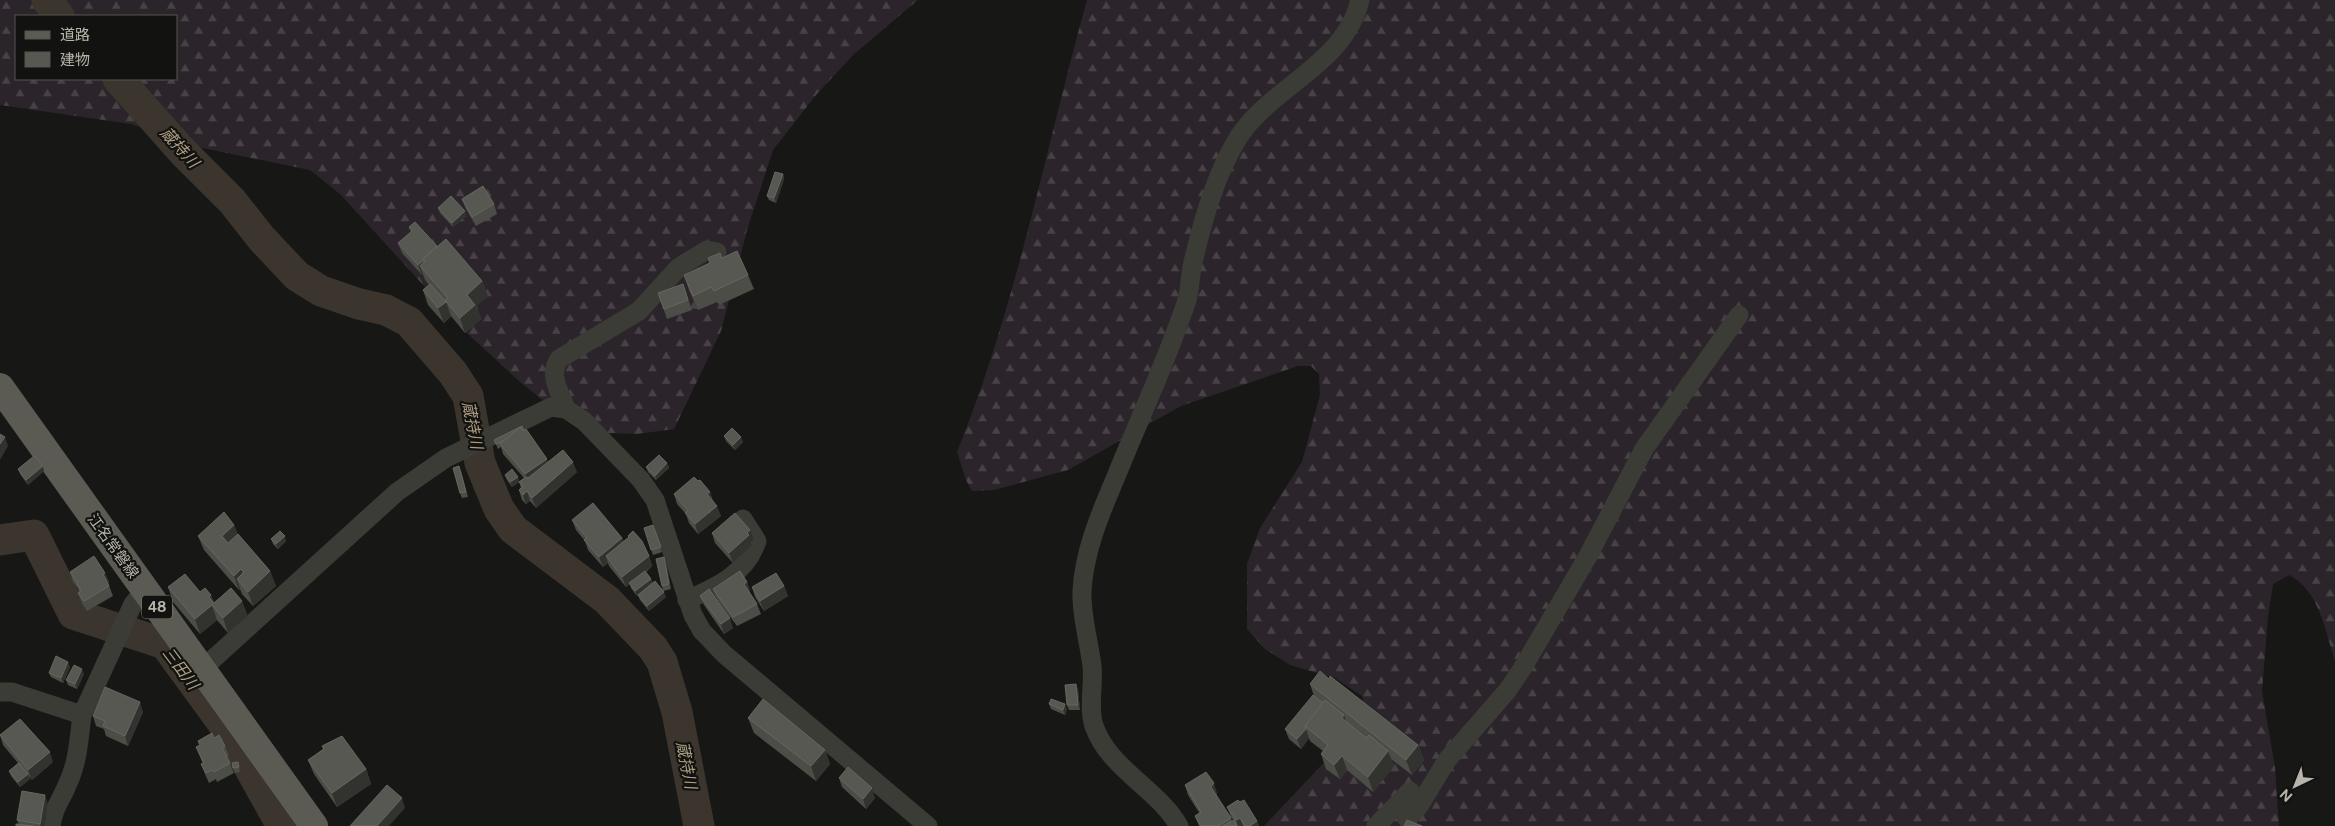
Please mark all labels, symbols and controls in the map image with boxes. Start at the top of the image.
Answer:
legend [15,15,178,80]
text: 道路 [60,26,90,43]
text: 建物 [60,51,90,68]
water label: 蔵持川 [157,123,204,173]
water label: 蔵持川 [459,400,487,452]
street label: 江名常磐線 [84,510,142,581]
road number: 48 [142,596,172,618]
water label: 三田川 [159,643,204,695]
water label: 蔵持川 [673,740,701,792]
north arrow [2270,761,2320,811]
text: N [2277,786,2296,805]

